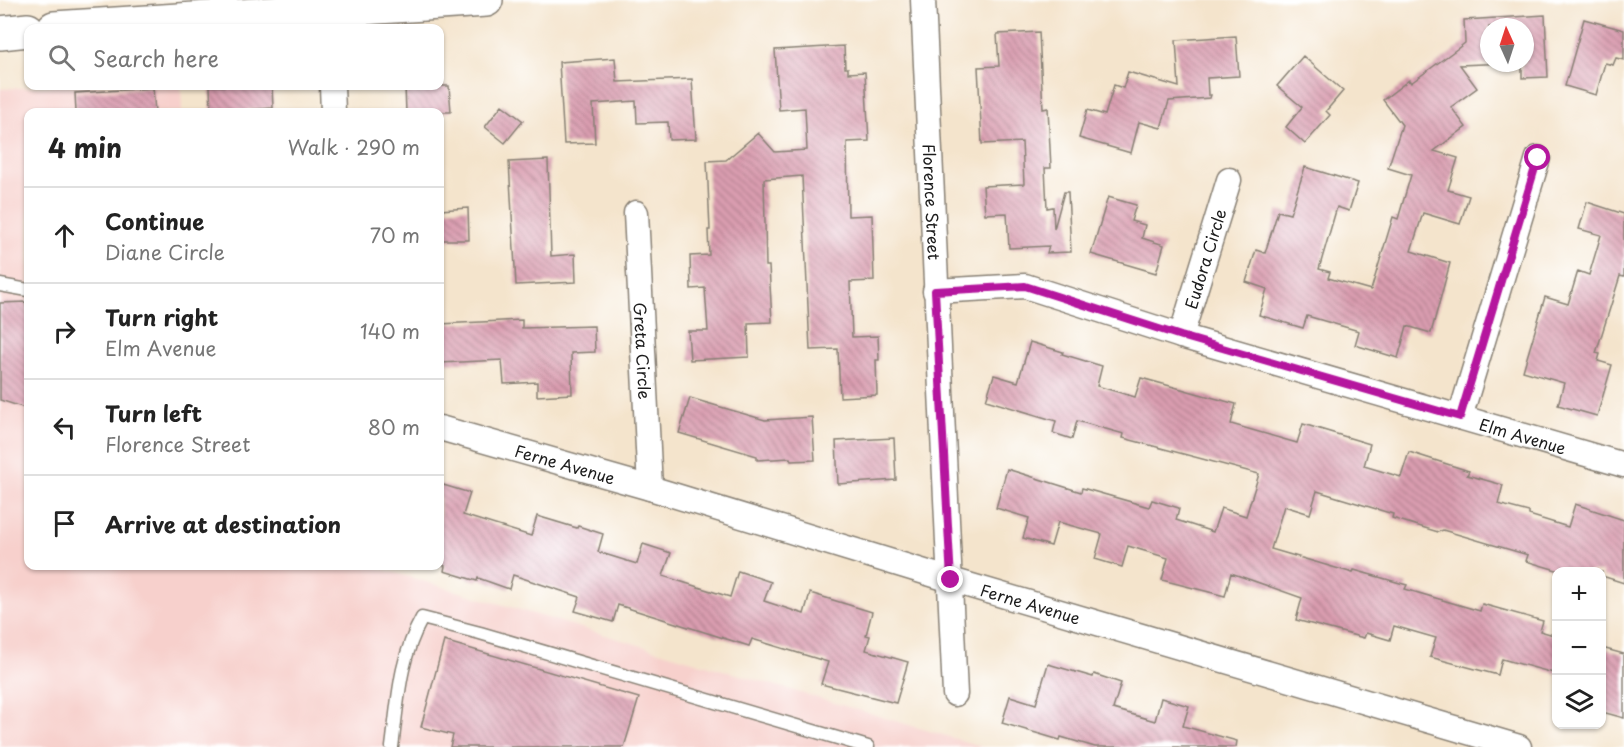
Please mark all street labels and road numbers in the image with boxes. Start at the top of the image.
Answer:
street label: Florence Street [918,143,947,261]
street label: Eudora Circle [1178,206,1232,312]
street label: Greta Circle [629,302,657,400]
street label: Elm Avenue [1477,412,1569,460]
street label: Ferne Avenue [512,438,618,489]
street label: Ferne Avenue [978,577,1084,629]

